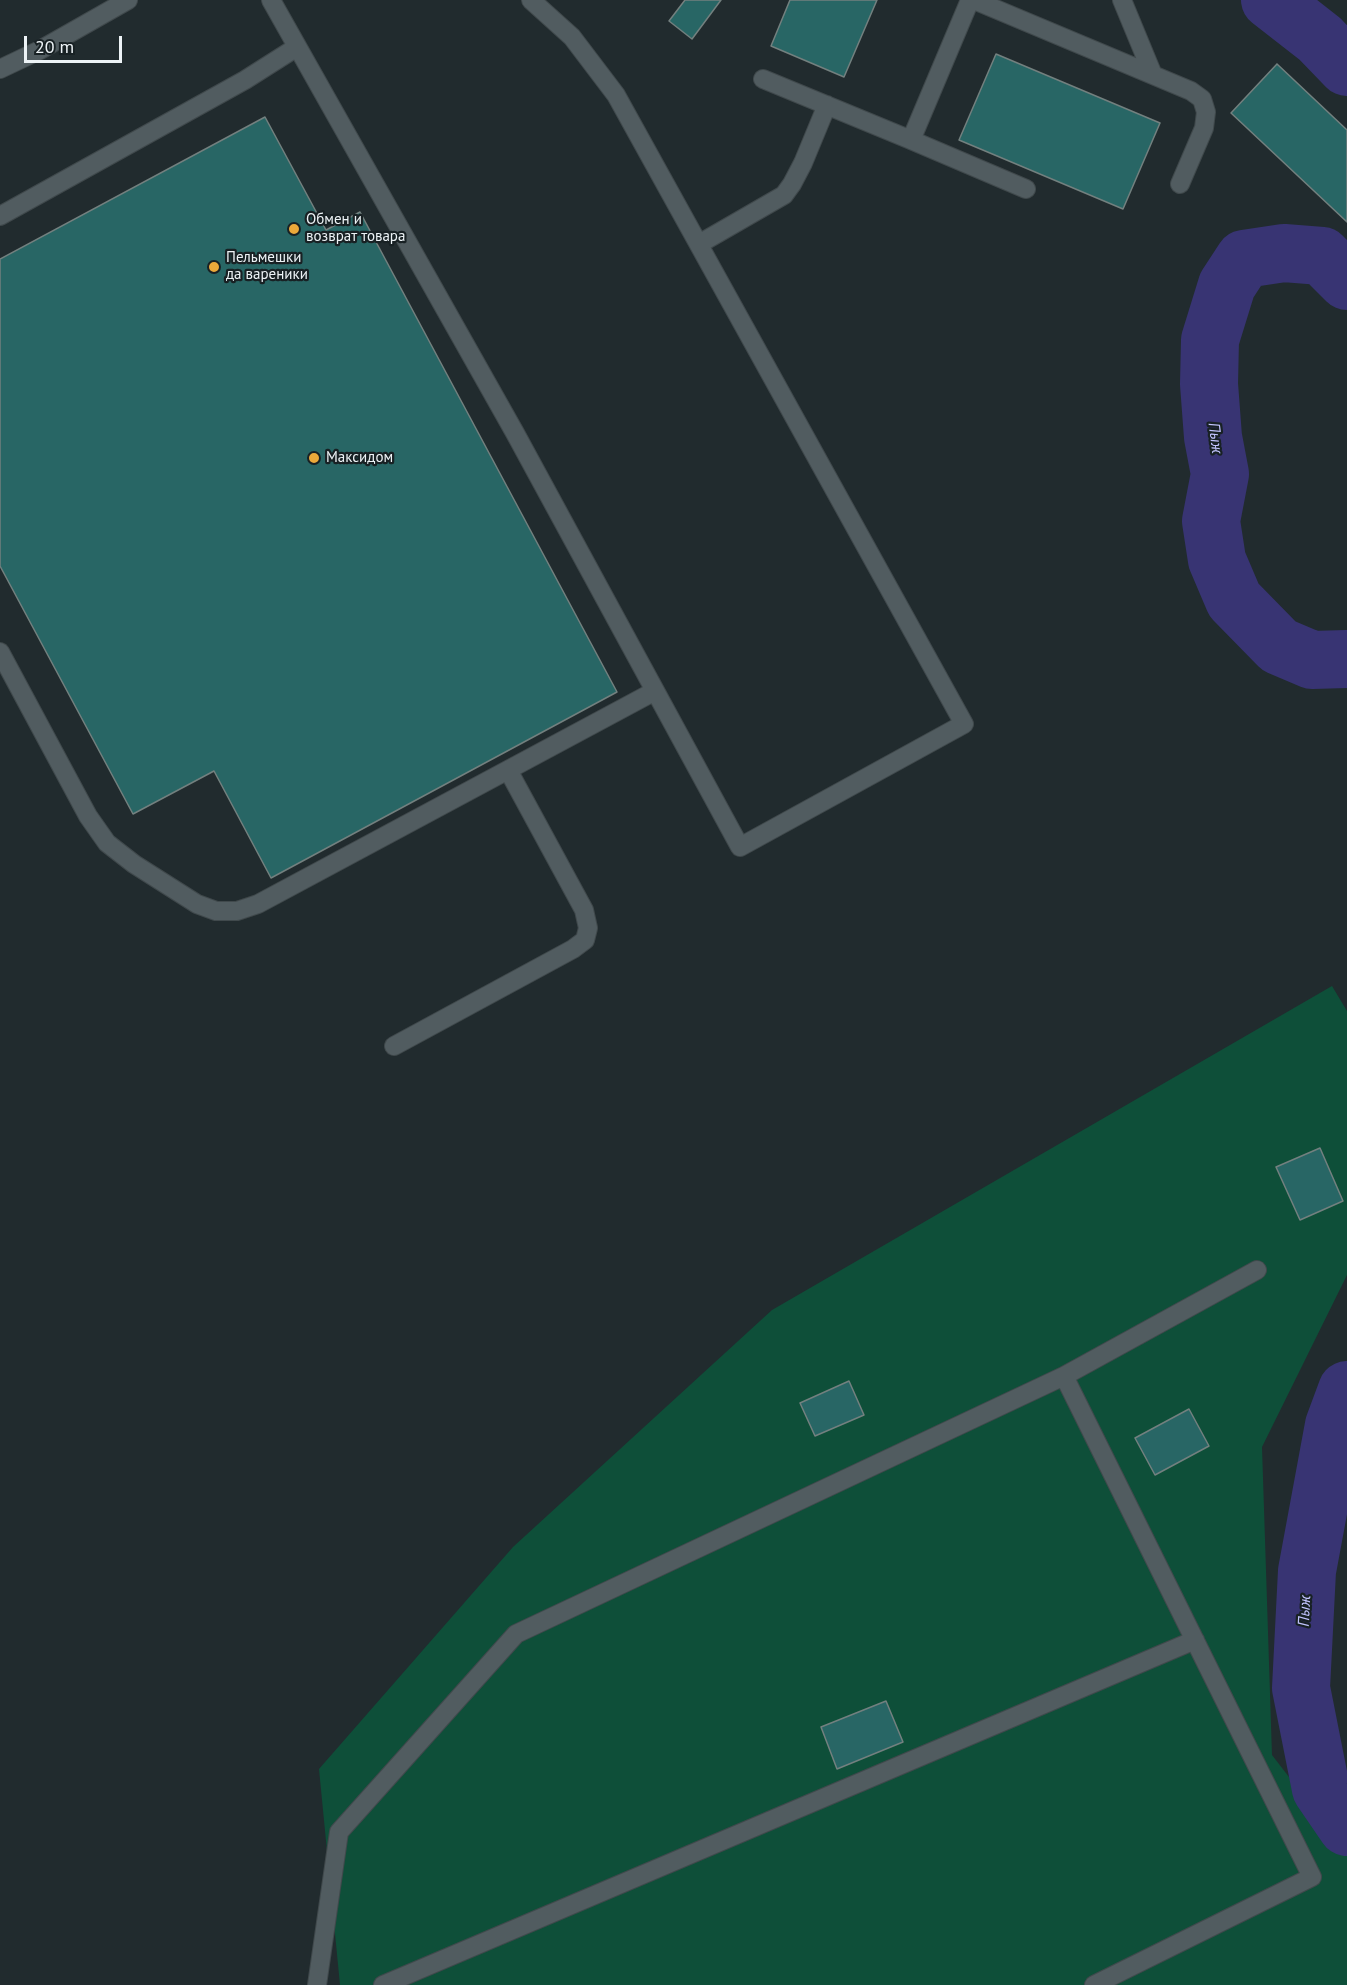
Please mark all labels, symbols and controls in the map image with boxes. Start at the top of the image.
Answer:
scale bar [27,24,124,62]
text: 20 m [35,35,74,58]
place label: Обмен и возврат товара [306,211,405,246]
marker: Обмен и возврат товара [287,222,301,236]
place label: Пельмешки да вареники [226,249,308,284]
marker: Пельмешки да вареники [207,260,221,274]
water label: Пыж [1204,421,1226,455]
place label: Максидом [326,449,393,467]
marker: Максидом [307,451,321,465]
water label: Пыж [1295,1595,1315,1627]

